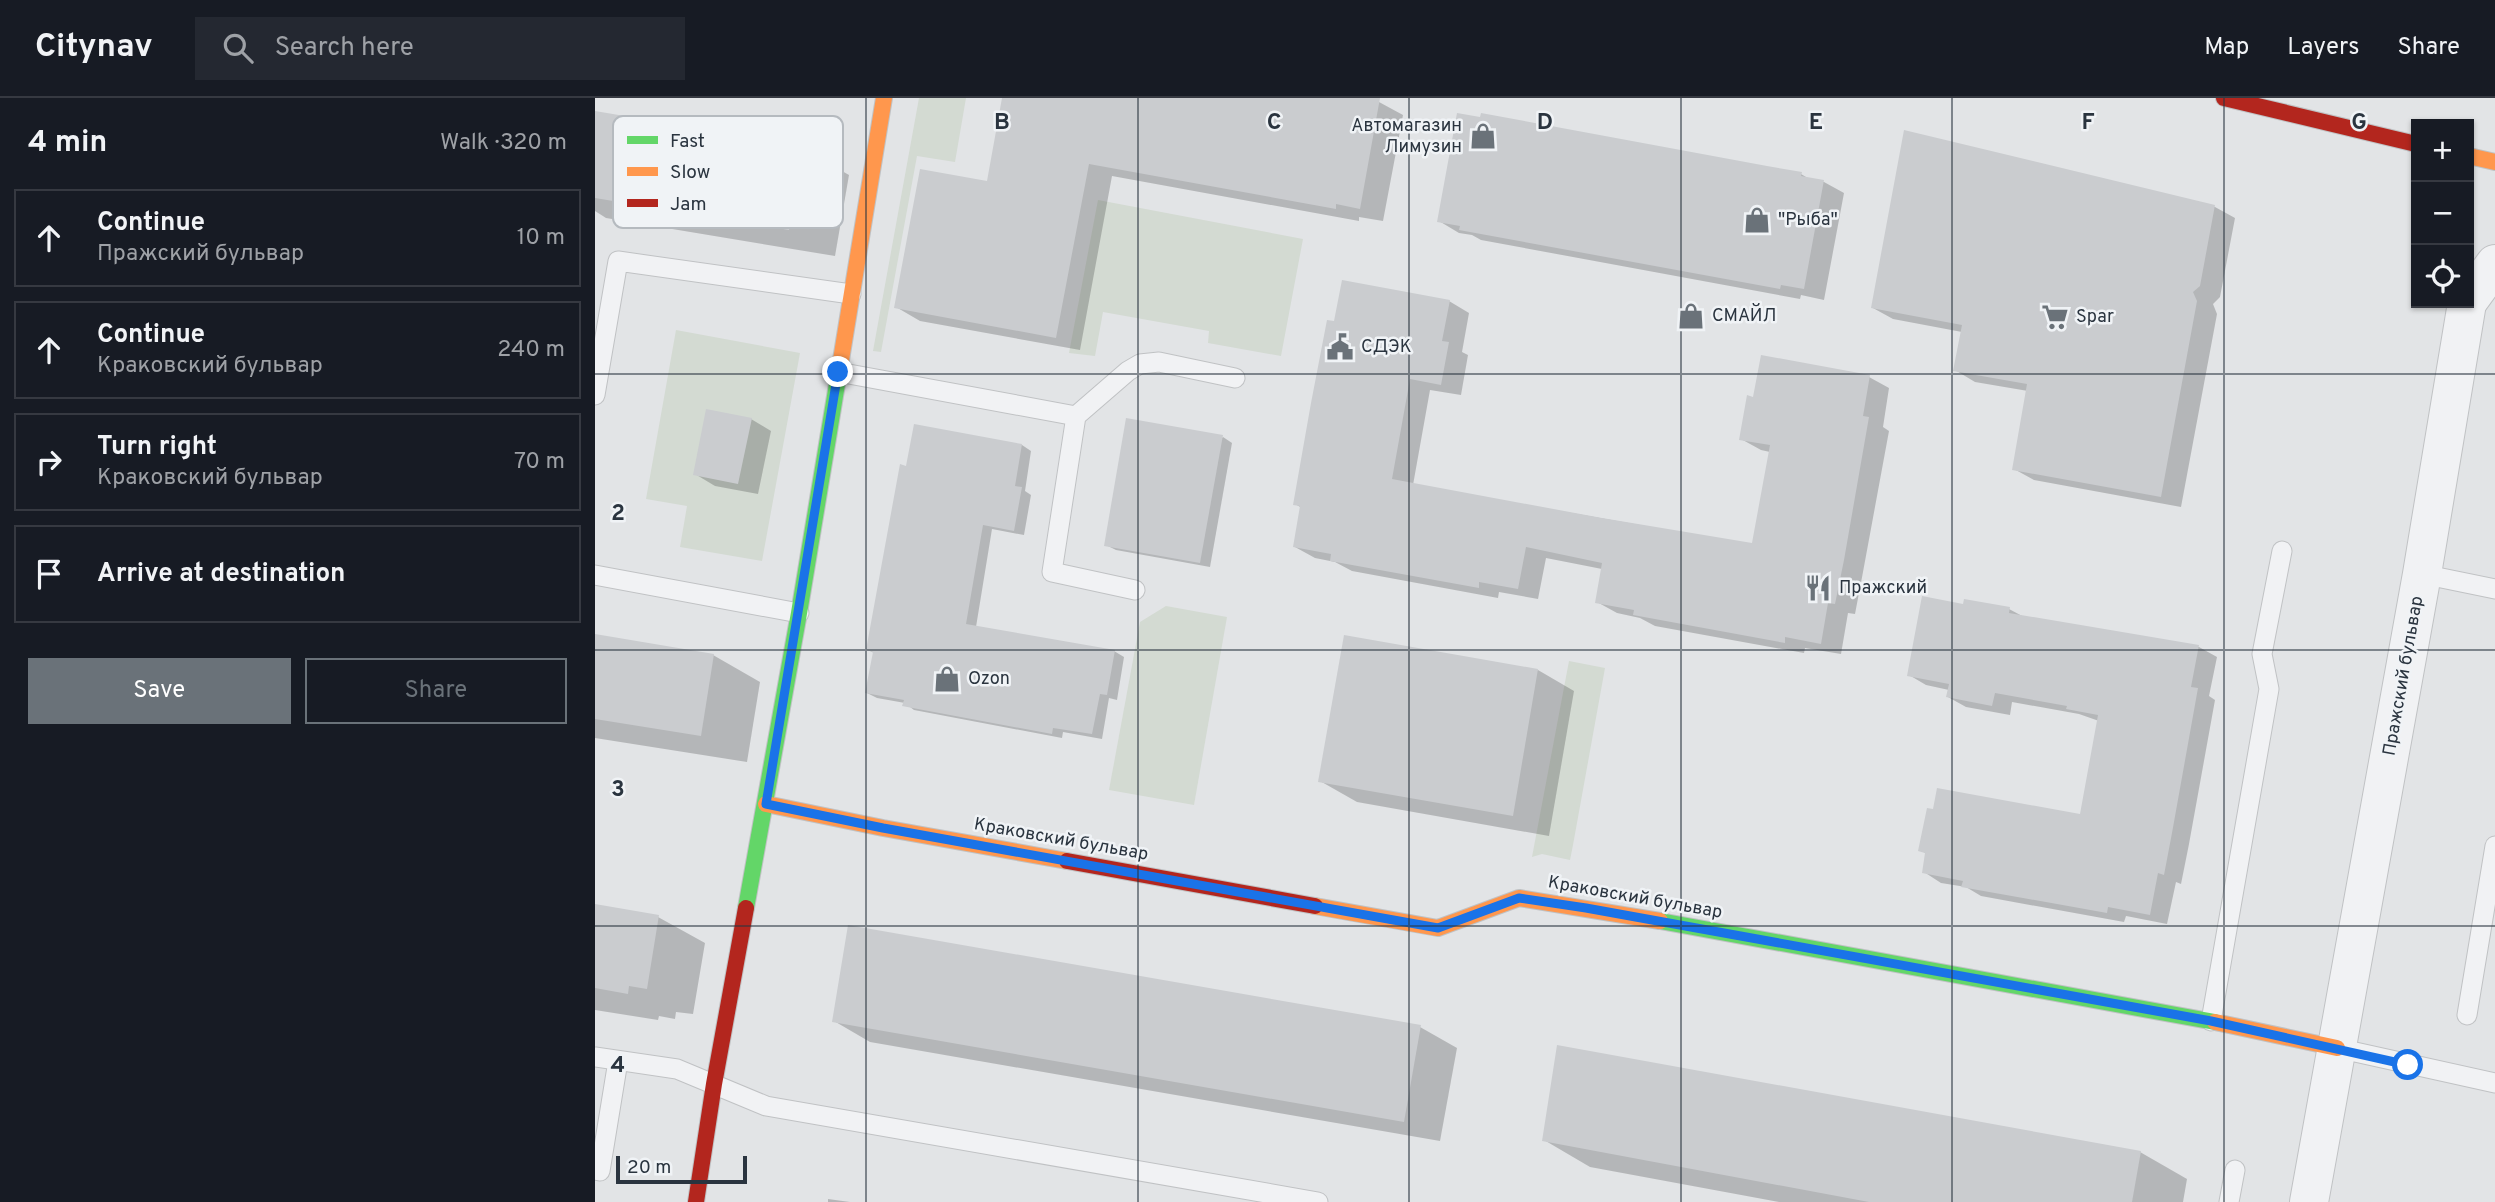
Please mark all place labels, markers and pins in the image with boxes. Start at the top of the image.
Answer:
place label: Автомагазин Лимузин [1351,115,1462,159]
shop icon: Автомагазин Лимузин [1468,121,1498,151]
shop icon: "Рыба" [1742,205,1772,235]
place label: "Рыба" [1778,209,1838,232]
shop icon: СМАЙЛ [1676,301,1706,331]
supermarket icon: Spar [2040,302,2070,332]
place label: СМАЙЛ [1712,303,1776,328]
place label: Spar [2076,306,2114,329]
public building icon: СДЭК [1325,332,1355,362]
place label: СДЭК [1361,336,1412,359]
restaurant icon: Пражский [1803,573,1833,603]
place label: Пражский [1839,577,1927,600]
shop icon: Ozon [932,664,962,694]
place label: Ozon [968,668,1010,691]

